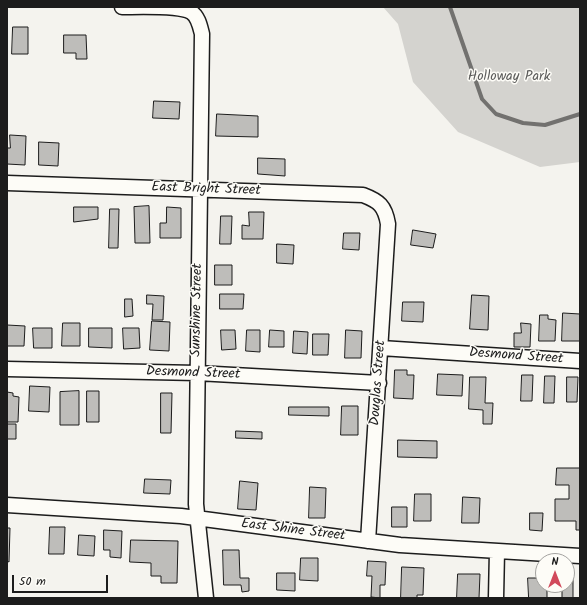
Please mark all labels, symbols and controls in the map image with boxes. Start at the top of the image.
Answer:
park label: Holloway Park [468,70,550,86]
street label: East Bright Street [151,180,261,200]
street label: Sunshine Street [189,263,207,357]
street label: Douglas Street [368,340,390,426]
street label: Desmond Street [468,345,564,369]
street label: Desmond Street [146,364,240,384]
street label: East Shine Street [240,516,346,546]
north arrow [535,553,575,593]
text: N [552,553,558,571]
scale bar [14,567,110,593]
text: 50 m [19,572,46,591]

